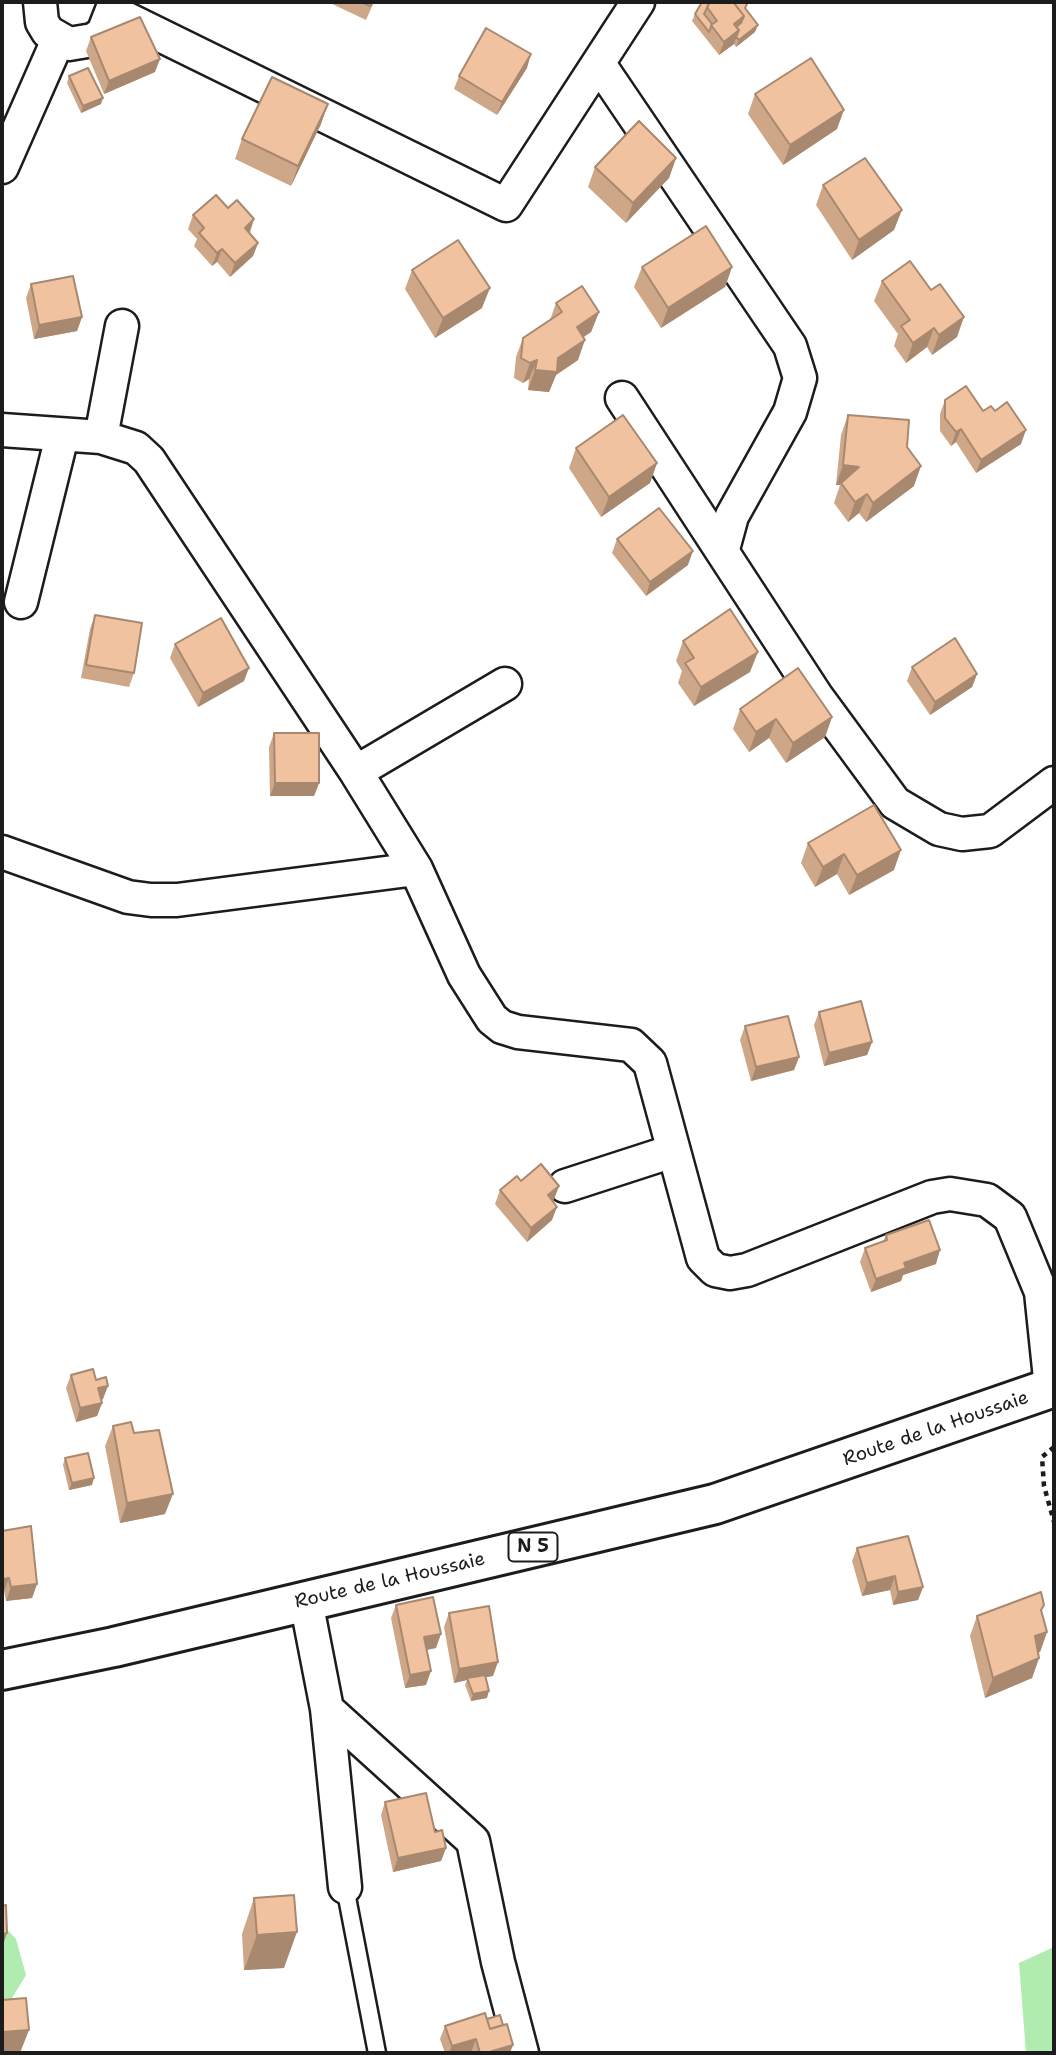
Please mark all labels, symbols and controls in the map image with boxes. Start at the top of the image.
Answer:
street label: Route de la Houssaie [840,1387,1032,1471]
road number: N 5 [508,1532,558,1562]
street label: Route de la Houssaie [293,1548,487,1614]

